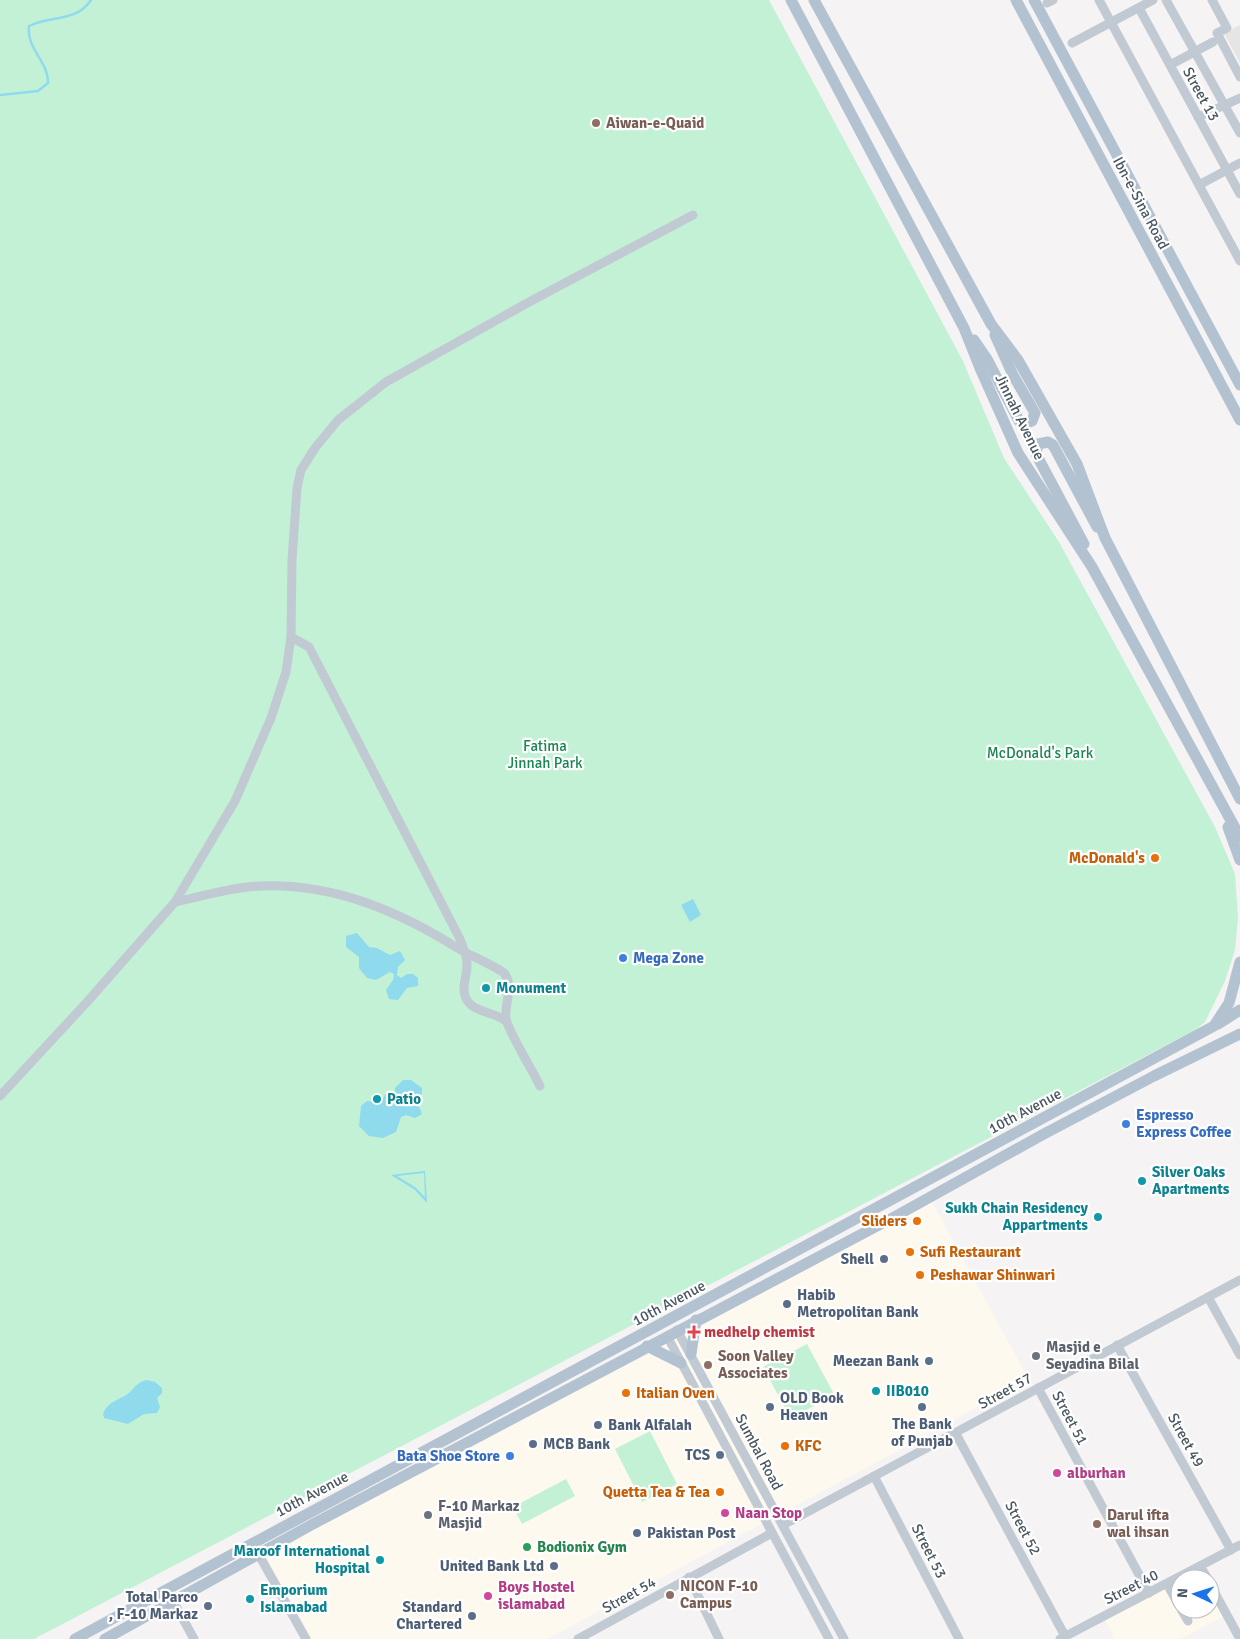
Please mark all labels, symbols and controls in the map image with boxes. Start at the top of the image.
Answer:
street label: Street 13 [1179,64,1223,124]
place label: Aiwan-e-Quaid [606,114,704,132]
marker: Aiwan-e-Quaid [590,117,602,129]
street label: Ibn-e-Sina Road [1109,154,1173,252]
street label: Jinnah Avenue [991,371,1049,463]
park label: Fatima Jinnah Park [507,737,583,772]
park label: McDonald's Park [987,744,1094,762]
place label: McDonald's [1069,849,1145,867]
marker: McDonald's [1149,852,1161,864]
place label: Mega Zone [633,949,704,967]
marker: Mega Zone [617,952,629,964]
place label: Monument [496,979,567,997]
marker: Monument [480,982,492,994]
street label: 10th Avenue [986,1084,1064,1138]
place label: Patio [387,1090,421,1108]
marker: Patio [371,1093,383,1105]
place label: Espresso Express Coffee [1136,1106,1231,1141]
marker: Espresso Express Coffee [1120,1118,1132,1130]
place label: Silver Oaks Apartments [1152,1163,1230,1198]
marker: Silver Oaks Apartments [1136,1175,1148,1187]
place label: Sukh Chain Residency Appartments [945,1199,1089,1234]
marker: Sukh Chain Residency Appartments [1092,1211,1104,1223]
place label: Sliders [862,1212,907,1230]
marker: Sliders [911,1215,923,1227]
place label: Sufi Restaurant [920,1243,1021,1261]
marker: Sufi Restaurant [904,1246,916,1258]
place label: Shell [841,1250,874,1268]
marker: Shell [878,1253,890,1265]
place label: Peshawar Shinwari [930,1266,1055,1284]
marker: Peshawar Shinwari [914,1269,926,1281]
street label: 10th Avenue [630,1276,708,1330]
place label: Habib Metropolitan Bank [797,1286,919,1321]
marker: Habib Metropolitan Bank [781,1298,793,1310]
place label: medhelp chemist [704,1323,815,1341]
marker: medhelp chemist [688,1326,700,1338]
place label: Masjid e Seyadina Bilal [1046,1338,1139,1373]
place label: Soon Valley Associates [718,1347,794,1382]
marker: Masjid e Seyadina Bilal [1030,1350,1042,1362]
place label: Meezan Bank [833,1352,919,1370]
marker: Meezan Bank [923,1355,935,1367]
marker: Soon Valley Associates [702,1359,714,1371]
street label: Street 57 [975,1369,1035,1413]
place label: IIB010 [886,1382,929,1400]
place label: Italian Oven [636,1384,715,1402]
marker: IIB010 [870,1385,882,1397]
marker: Italian Oven [620,1387,632,1399]
street label: Street 51 [1048,1388,1092,1448]
place label: OLD Book Heaven [780,1389,844,1424]
marker: OLD Book Heaven [764,1401,776,1413]
marker: The Bank of Punjab [916,1401,928,1413]
street label: Street 49 [1164,1410,1208,1470]
street label: Sumbal Road [731,1411,787,1493]
place label: The Bank of Punjab [891,1415,953,1450]
place label: Bank Alfalah [608,1416,692,1434]
marker: Bank Alfalah [592,1419,604,1431]
place label: MCB Bank [543,1435,610,1453]
place label: KFC [795,1437,821,1455]
marker: MCB Bank [527,1438,539,1450]
marker: KFC [779,1440,791,1452]
place label: TCS [685,1446,710,1464]
place label: Bata Shoe Store [397,1447,500,1465]
marker: TCS [714,1449,726,1461]
marker: Bata Shoe Store [504,1450,516,1462]
place label: alburhan [1067,1464,1126,1482]
street label: 10th Avenue [273,1467,351,1521]
marker: alburhan [1051,1467,1063,1479]
place label: Quetta Tea & Tea [603,1483,710,1501]
marker: Quetta Tea & Tea [714,1486,726,1498]
place label: F-10 Markaz Masjid [438,1497,520,1532]
street label: Street 52 [1001,1498,1045,1558]
place label: Naan Stop [735,1504,802,1522]
place label: Darul ifta wal ihsan [1107,1506,1169,1541]
marker: Naan Stop [719,1507,731,1519]
marker: F-10 Markaz Masjid [422,1509,434,1521]
marker: Darul ifta wal ihsan [1091,1518,1103,1530]
street label: Street 53 [908,1521,950,1581]
place label: Pakistan Post [647,1524,736,1542]
marker: Pakistan Post [631,1527,643,1539]
place label: Bodionix Gym [537,1538,627,1556]
marker: Bodionix Gym [521,1541,533,1553]
place label: Maroof International Hospital [234,1542,370,1577]
marker: Maroof International Hospital [374,1554,386,1566]
place label: United Bank Ltd [440,1557,544,1575]
marker: United Bank Ltd [548,1560,560,1572]
street label: Street 40 [1101,1566,1161,1608]
north arrow [1170,1569,1220,1619]
street label: Street 54 [599,1573,659,1617]
place label: NICON F-10 Campus [680,1577,758,1612]
place label: Boys Hostel islamabad [498,1578,575,1613]
place label: Emporium Islamabad [260,1581,328,1616]
place label: Total Parco , F-10 Markaz [109,1588,198,1623]
text: N [1174,1588,1191,1599]
marker: NICON F-10 Campus [664,1589,676,1601]
marker: Boys Hostel islamabad [482,1590,494,1602]
marker: Emporium Islamabad [244,1593,256,1605]
place label: Standard Chartered [396,1598,462,1633]
marker: Total Parco , F-10 Markaz [202,1600,214,1612]
marker: Standard Chartered [466,1610,478,1622]

